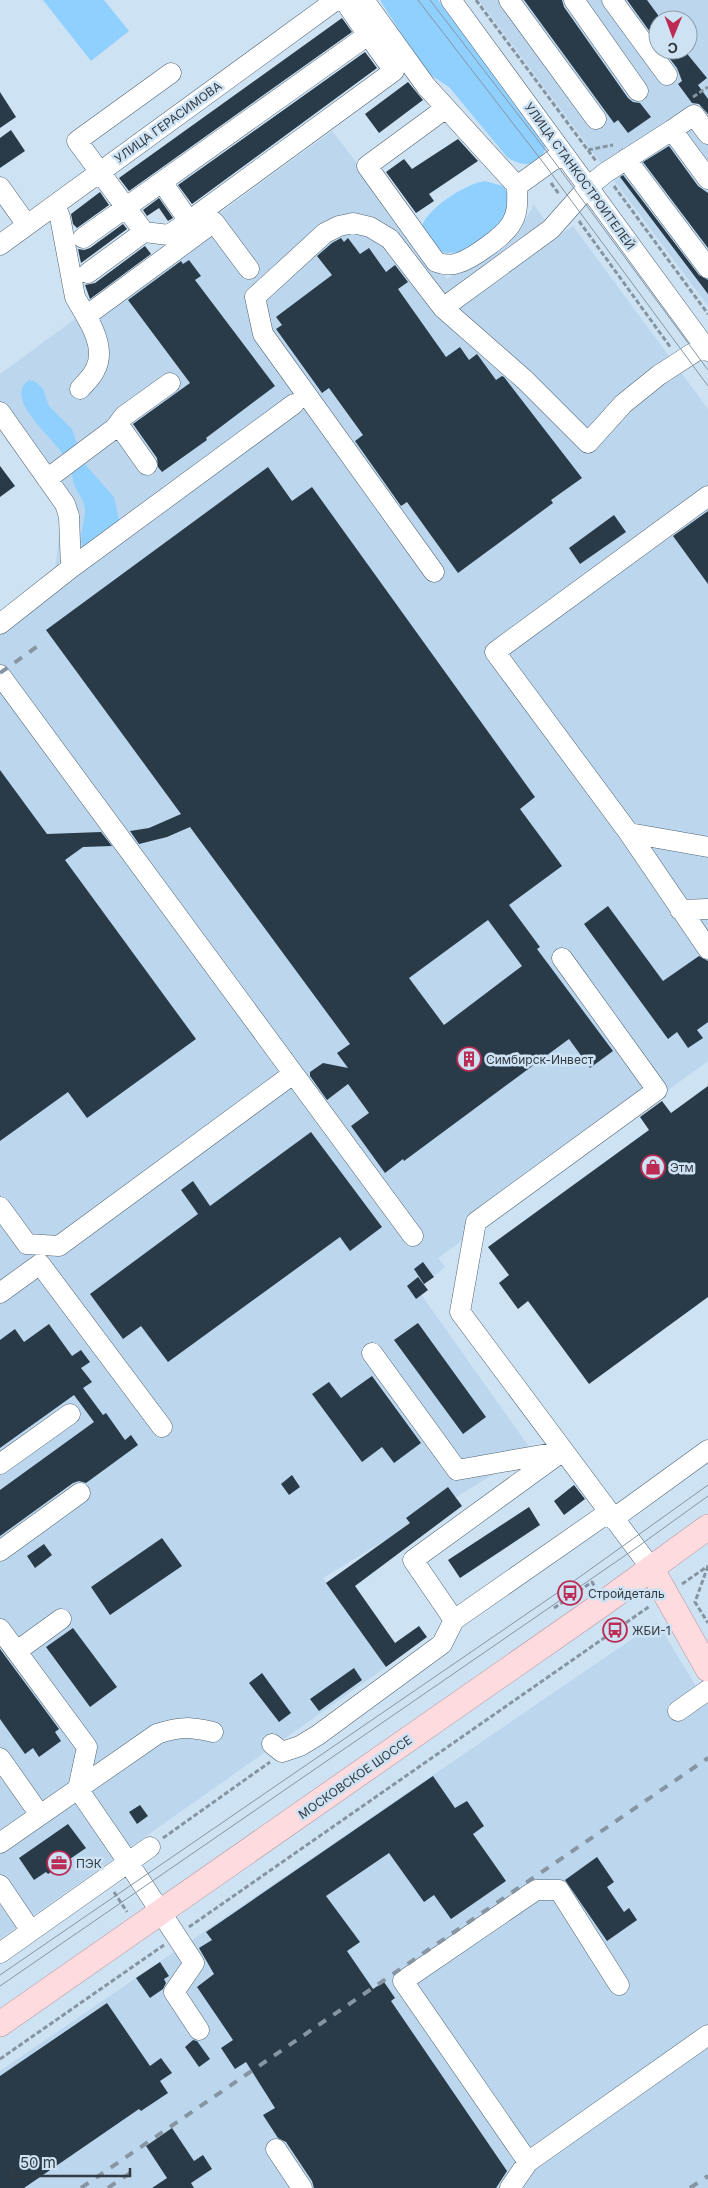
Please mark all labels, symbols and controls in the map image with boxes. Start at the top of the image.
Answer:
north arrow [648,10,698,60]
text: С [667,40,678,57]
street label: УЛИЦА ГЕРАСИМОВА [112,78,224,166]
street label: УЛИЦА СТАНКОСТРОИТЕЛЕЙ [522,100,638,252]
building icon: Симбирск-Инвест [456,1046,482,1072]
place label: Симбирск-Инвест [486,1052,594,1067]
shop icon: Этм [640,1154,666,1180]
place label: Этм [670,1160,694,1175]
bus stop icon: Стройдеталь [557,1580,583,1606]
place label: Стройдеталь [588,1586,665,1601]
bus stop icon: ЖБИ-1 [602,1617,628,1643]
place label: ЖБИ-1 [632,1623,671,1638]
street label: МОСКОВСКОЕ ШОССЕ [295,1732,415,1822]
office icon: ПЭК [46,1850,72,1876]
place label: ПЭК [76,1856,102,1871]
scale bar [12,2146,130,2178]
text: 50 m [20,2153,56,2172]

